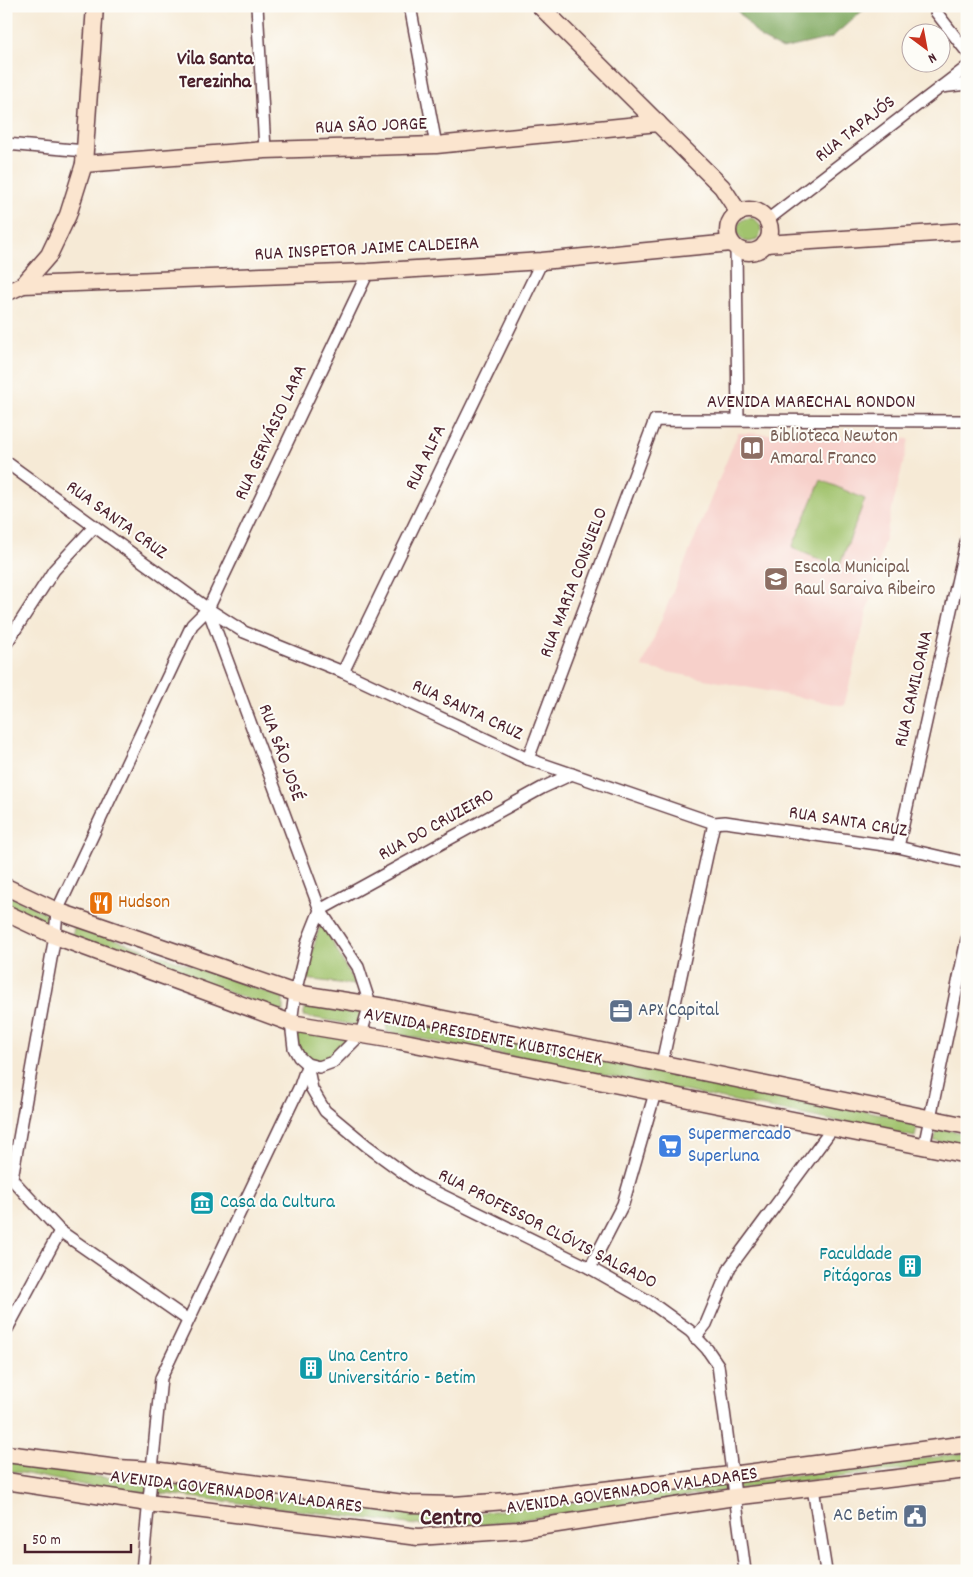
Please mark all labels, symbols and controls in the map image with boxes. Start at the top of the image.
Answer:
north arrow [900,22,950,72]
district label: Vila Santa Terezinha [177,46,254,97]
text: N [924,47,940,68]
street label: RUA TAPAJÓS [810,90,902,170]
street label: RUA SÃO JORGE [315,112,428,142]
street label: RUA INSPETOR JAIME CALDEIRA [254,231,480,269]
street label: RUA GERVÁSIO LARA [229,361,315,505]
street label: AVENIDA MARECHAL RONDON [707,390,915,417]
street label: RUA ALFA [399,421,455,495]
place label: Biblioteca Newton Amaral Franco [770,424,898,473]
library icon: Biblioteca Newton Amaral Franco [739,435,765,461]
street label: RUA SANTA CRUZ [60,475,173,567]
street label: RUA MARIA CONSUELO [534,504,616,662]
place label: Escola Municipal Raul Saraiva Ribeiro [794,555,935,604]
school or university icon: Escola Municipal Raul Saraiva Ribeiro [763,566,789,592]
street label: RUA CAMILOANA [888,628,942,750]
street label: RUA SANTA CRUZ [407,673,528,749]
street label: RUA SÃO JOSÉ [250,701,310,806]
street label: RUA DO CRUZEIRO [374,783,500,869]
street label: RUA SANTA CRUZ [787,800,910,846]
restaurant icon: Hudson [88,890,114,916]
place label: Hudson [118,890,170,917]
office icon: APX Capital [608,998,634,1024]
place label: APX Capital [638,998,720,1025]
street label: AVENIDA PRESIDENTE KUBITSCHEK [361,1002,605,1074]
place label: Supermercado Superluna [688,1122,791,1171]
supermarket icon: Supermercado Superluna [657,1133,683,1159]
street label: RUA PROFESSOR CLÓVIS SALGADO [433,1163,661,1297]
museum icon: Casa da Cultura [189,1190,215,1216]
place label: Casa da Cultura [220,1190,336,1217]
place label: Faculdade Pitágoras [819,1242,892,1291]
building icon: Faculdade Pitágoras [897,1253,923,1279]
place label: Una Centro Universitário - Betim [328,1344,476,1393]
building icon: Una Centro Universitário - Betim [298,1355,324,1381]
street label: AVENIDA GOVERNADOR VALADARES [505,1461,759,1523]
street label: AVENIDA GOVERNADOR VALADARES [108,1464,364,1522]
district label: Centro [420,1502,482,1536]
place label: AC Betim [833,1503,898,1530]
public building icon: AC Betim [902,1503,928,1529]
scale bar [25,1522,131,1554]
text: 50 m [32,1530,61,1552]

